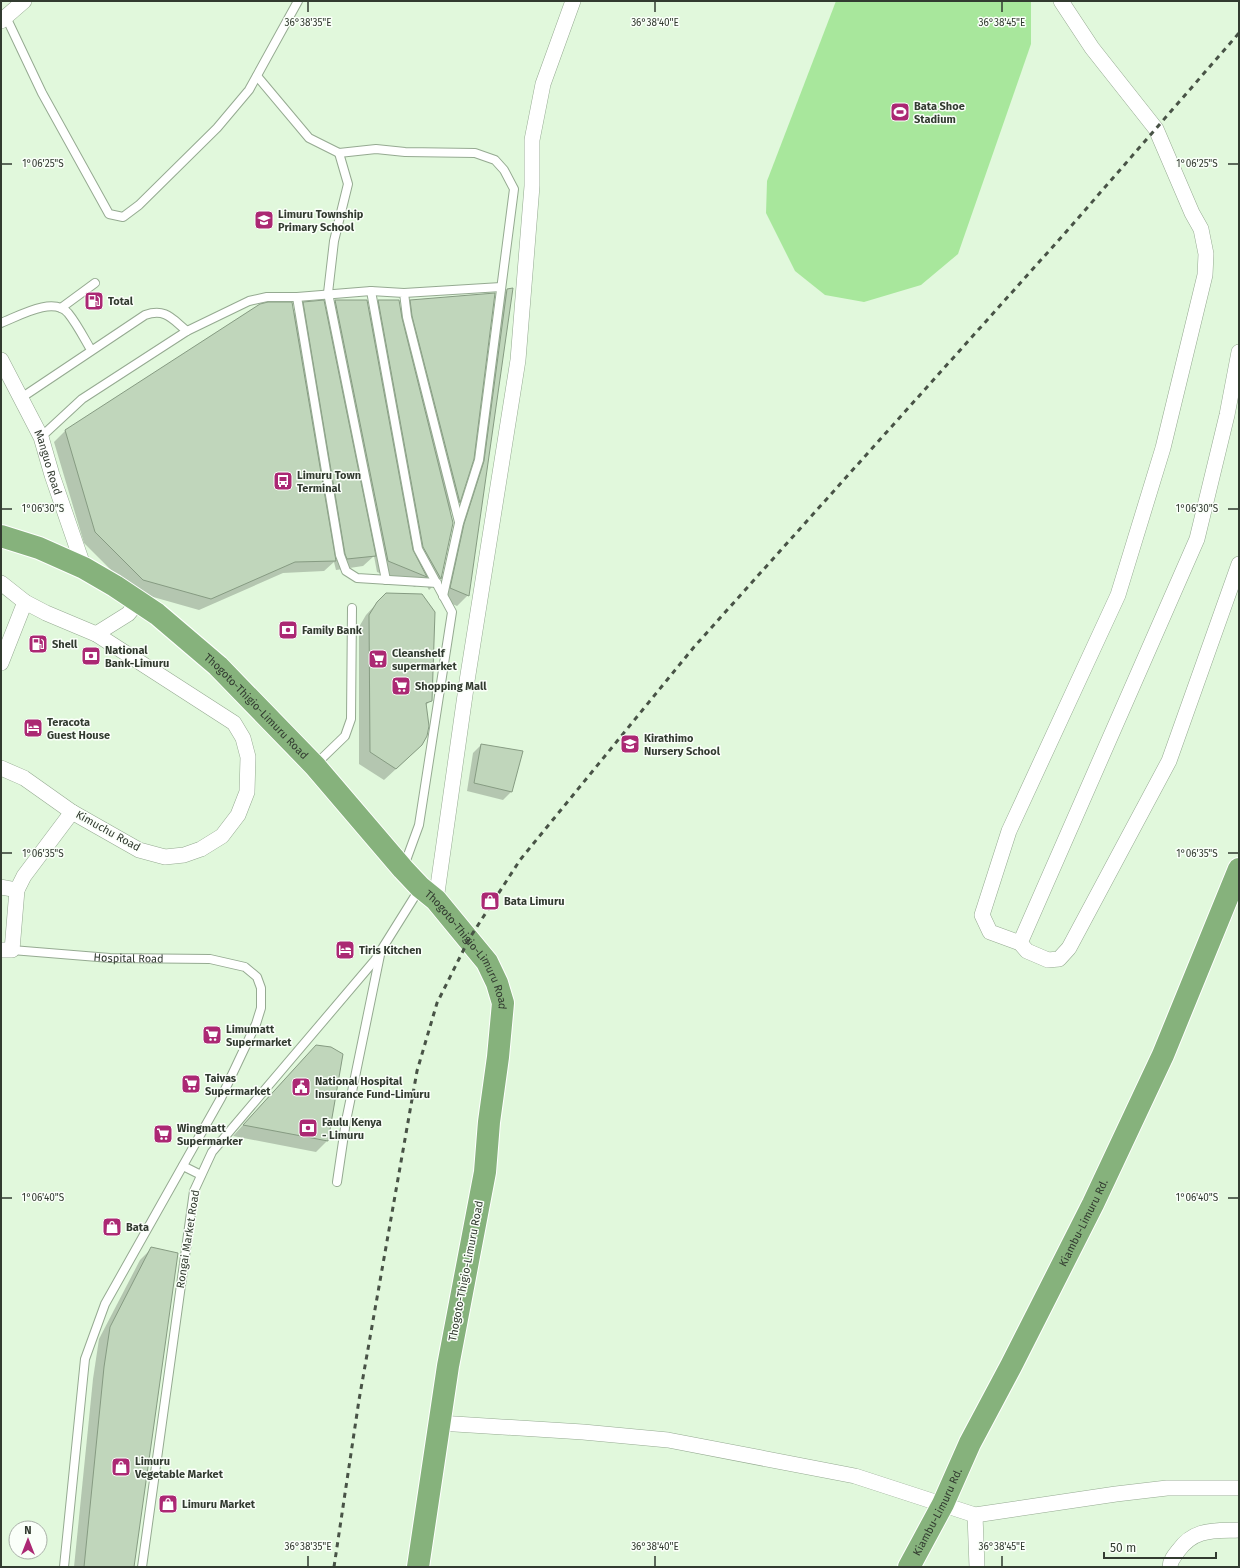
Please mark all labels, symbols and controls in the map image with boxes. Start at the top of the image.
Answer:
text: 36°38'35"E [284,17,332,29]
text: 36°38'40"E [631,17,679,29]
text: 36°38'45"E [979,17,1025,29]
place label: Bata Shoe Stadium [914,100,965,126]
sports icon: Bata Shoe Stadium [889,101,911,123]
text: 1°06'25"S [22,158,64,170]
text: 1°06'25"S [1176,158,1218,170]
place label: Limuru Township Primary School [278,208,364,234]
school or university icon: Limuru Township Primary School [253,209,275,231]
fuel station icon: Total [83,290,105,312]
place label: Total [108,295,134,308]
street label: Manguo Road [32,427,65,497]
place label: Limuru Town Terminal [297,469,361,495]
bus stop icon: Limuru Town Terminal [272,470,294,492]
text: 1°06'30"S [22,503,65,515]
text: 1°06'30"S [1176,503,1219,515]
bank icon: Family Bank [277,619,299,641]
place label: Family Bank [302,624,363,637]
fuel station icon: Shell [27,633,49,655]
place label: Shell [52,638,78,651]
place label: National Bank-Limuru [105,644,169,670]
bank icon: National Bank-Limuru [80,645,102,667]
place label: Cleanshelf supermarket [392,647,457,673]
supermarket icon: Cleanshelf supermarket [367,648,389,670]
street label: Thogoto-Thigio-Limuru Road [202,651,311,762]
supermarket icon: Shopping Mall [390,675,412,697]
place label: Shopping Mall [415,680,487,693]
place label: Teracota Guest House [47,716,110,742]
hotel icon: Teracota Guest House [22,717,44,739]
place label: Kirathimo Nursery School [644,732,721,758]
school or university icon: Kirathimo Nursery School [619,733,641,755]
street label: Kimuchu Road [73,808,143,854]
text: 1°06'35"S [22,848,64,860]
text: 1°06'35"S [1176,848,1218,860]
street label: Thogoto-Thigio-Limuru Road [422,887,509,1010]
shop icon: Bata Limuru [479,890,501,912]
place label: Bata Limuru [504,895,565,908]
hotel icon: Tiris Kitchen [334,939,356,961]
place label: Tiris Kitchen [359,944,422,957]
street label: Hospital Road [93,950,164,965]
place label: Limumatt Supermarket [226,1023,292,1049]
supermarket icon: Limumatt Supermarket [201,1024,223,1046]
place label: Taivas Supermarket [205,1072,271,1098]
supermarket icon: Taivas Supermarket [180,1073,202,1095]
place label: National Hospital Insurance Fund-Limuru [315,1075,430,1101]
public building icon: National Hospital Insurance Fund-Limuru [290,1076,312,1098]
place label: Faulu Kenya - Limuru [322,1116,382,1142]
bank icon: Faulu Kenya - Limuru [297,1117,319,1139]
place label: Wingmatt Supermarker [177,1122,243,1148]
supermarket icon: Wingmatt Supermarker [152,1123,174,1145]
street label: Kiambu-Limuru Rd. [1056,1177,1111,1269]
street label: Rongai Market Road [174,1189,202,1289]
text: 1°06'40"S [22,1192,65,1204]
text: 1°06'40"S [1176,1192,1219,1204]
street label: Thogoto-Thigio-Limuru Road [446,1200,486,1342]
shop icon: Bata [101,1216,123,1238]
place label: Bata [126,1221,149,1234]
place label: Limuru Vegetable Market [134,1455,224,1481]
shop icon: Limuru Vegetable Market [110,1456,132,1478]
street label: Kiambu-Limuru Rd. [910,1466,965,1558]
shop icon: Limuru Market [157,1493,179,1515]
place label: Limuru Market [182,1498,256,1511]
north arrow [8,1520,48,1560]
text: N [24,1524,32,1537]
scale bar [1104,1534,1216,1560]
text: 36°38'35"E [284,1541,332,1553]
text: 36°38'40"E [631,1541,679,1553]
text: 36°38'45"E [979,1541,1025,1553]
text: 50 m [1110,1541,1136,1555]

